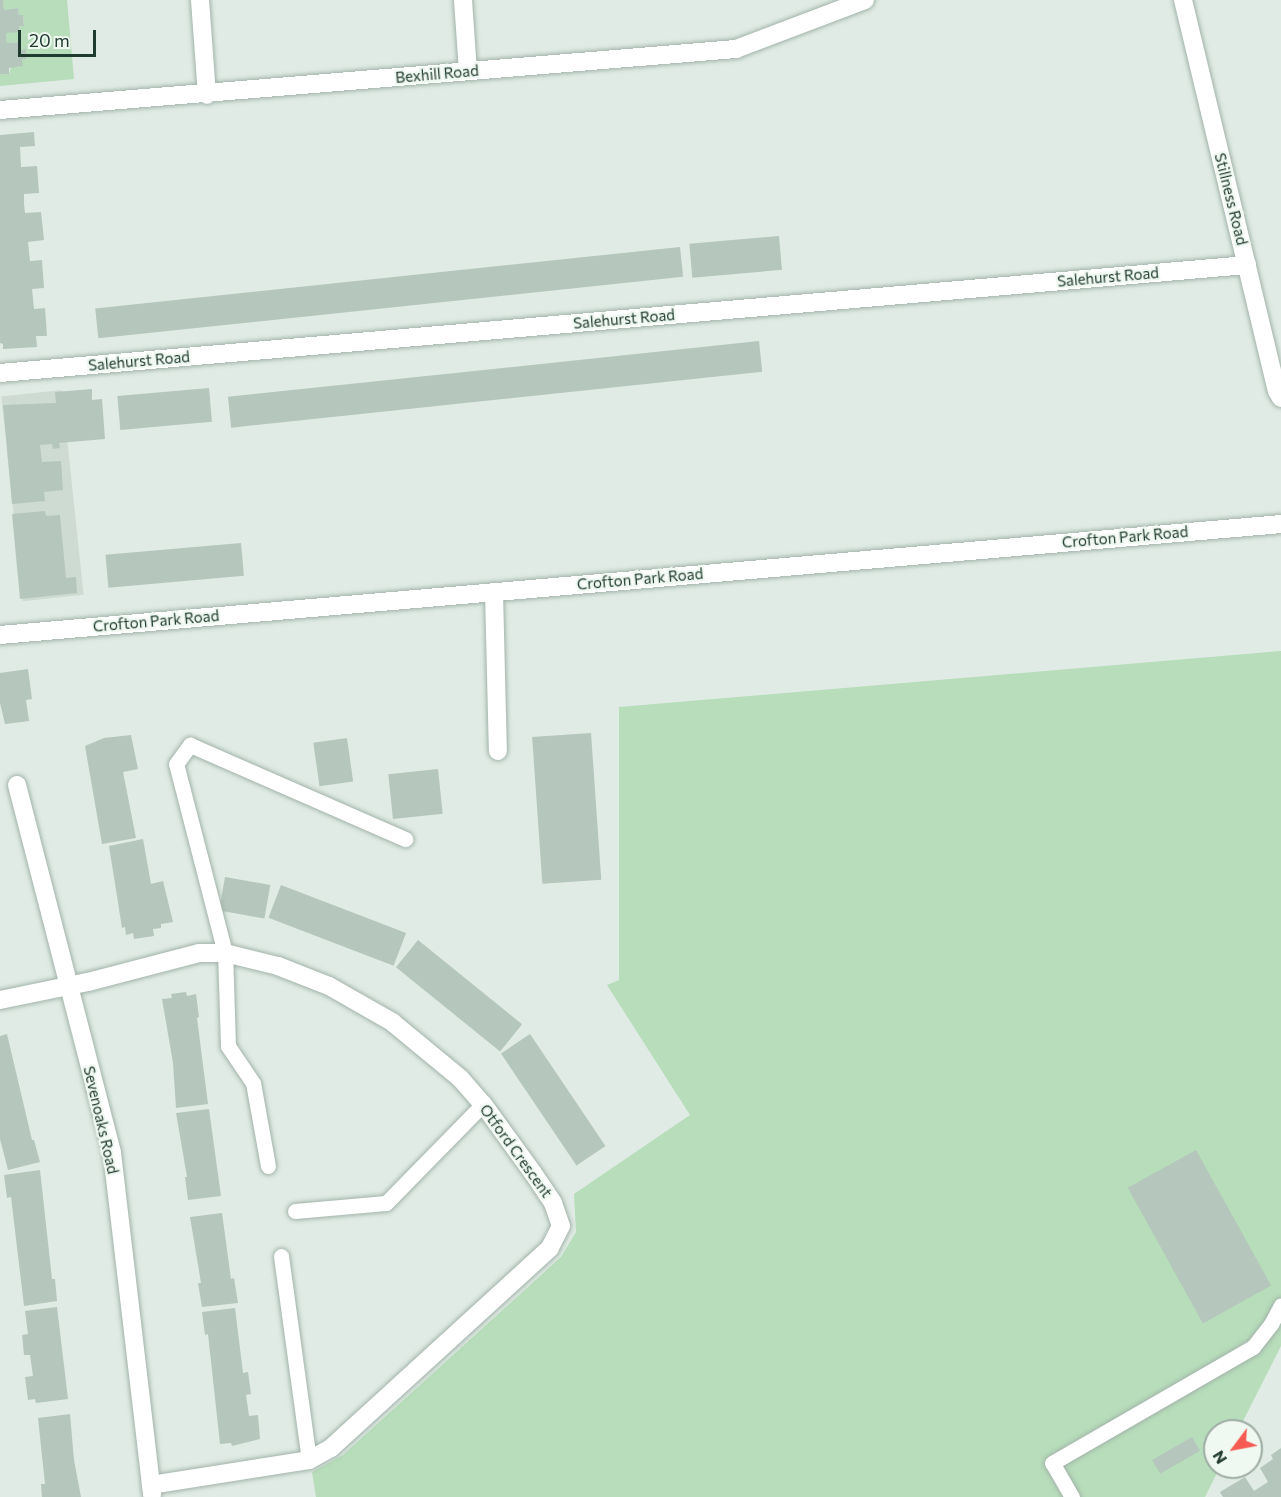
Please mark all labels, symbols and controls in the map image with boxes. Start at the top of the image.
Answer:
scale bar [21,18,99,56]
text: 20 m [29,29,70,51]
street label: Bexhill Road [395,61,479,87]
street label: Stillness Road [1211,151,1251,247]
street label: Salehurst Road [1056,264,1160,290]
street label: Salehurst Road [572,306,676,332]
street label: Salehurst Road [87,348,191,374]
street label: Crofton Park Road [1061,523,1189,551]
street label: Crofton Park Road [576,565,704,593]
street label: Crofton Park Road [92,607,220,635]
street label: Sevenoaks Road [80,1064,122,1176]
street label: Otford Crescent [476,1101,556,1201]
north arrow [1203,1419,1263,1479]
text: N [1208,1448,1230,1468]

